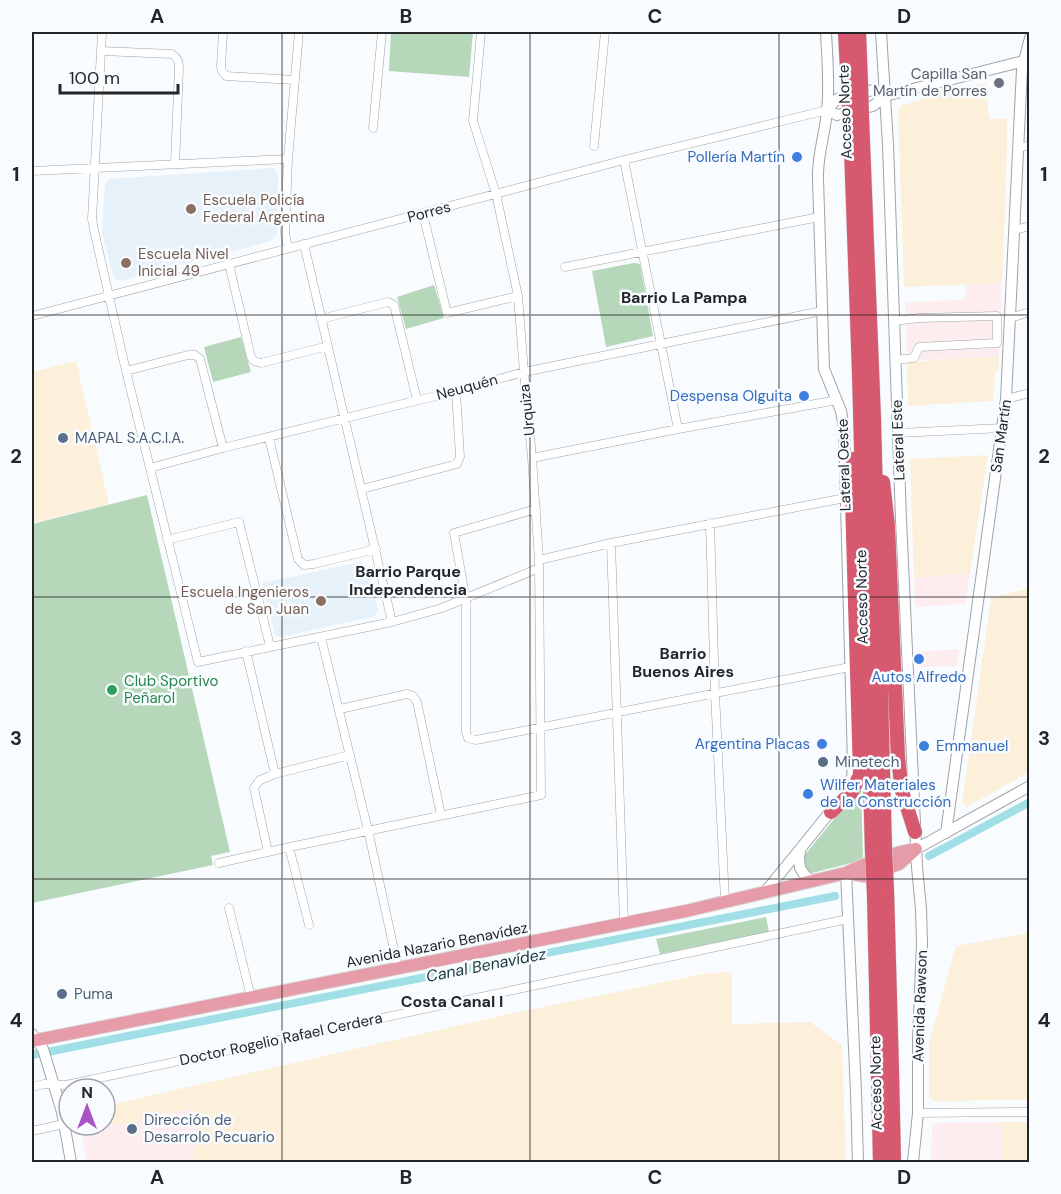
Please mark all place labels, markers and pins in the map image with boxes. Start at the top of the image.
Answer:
place label: Capilla San Martín de Porres [873,64,987,101]
marker: Capilla San Martín de Porres [992,76,1006,90]
place label: Pollería Martín [687,147,785,167]
marker: Pollería Martín [790,150,804,164]
place label: Escuela Policía Federal Argentina [203,190,325,227]
marker: Escuela Policía Federal Argentina [184,202,198,216]
place label: Escuela Nivel Inicial 49 [138,244,229,281]
marker: Escuela Nivel Inicial 49 [119,256,133,270]
place label: Despensa Olguita [670,386,792,406]
marker: Despensa Olguita [797,389,811,403]
place label: MAPAL S.A.C.I.A. [75,428,184,448]
marker: MAPAL S.A.C.I.A. [56,431,70,445]
place label: Escuela Ingenieros de San Juan [181,582,309,619]
marker: Escuela Ingenieros de San Juan [314,594,328,608]
marker: Autos Alfredo [912,652,926,666]
place label: Autos Alfredo [872,667,967,687]
place label: Club Sportivo Peñarol [124,671,219,708]
marker: Club Sportivo Peñarol [105,683,119,697]
place label: Argentina Placas [695,734,810,754]
place label: Emmanuel [936,736,1008,756]
marker: Argentina Placas [815,737,829,751]
marker: Emmanuel [917,739,931,753]
place label: Minetech [835,752,900,772]
marker: Minetech [816,755,830,769]
place label: Wilfer Materiales de la Construcción [820,775,951,812]
marker: Wilfer Materiales de la Construcción [801,787,815,801]
place label: Puma [74,984,113,1004]
marker: Puma [55,987,69,1001]
place label: Dirección de Desarrolo Pecuario [144,1110,275,1147]
marker: Dirección de Desarrolo Pecuario [125,1122,139,1136]

